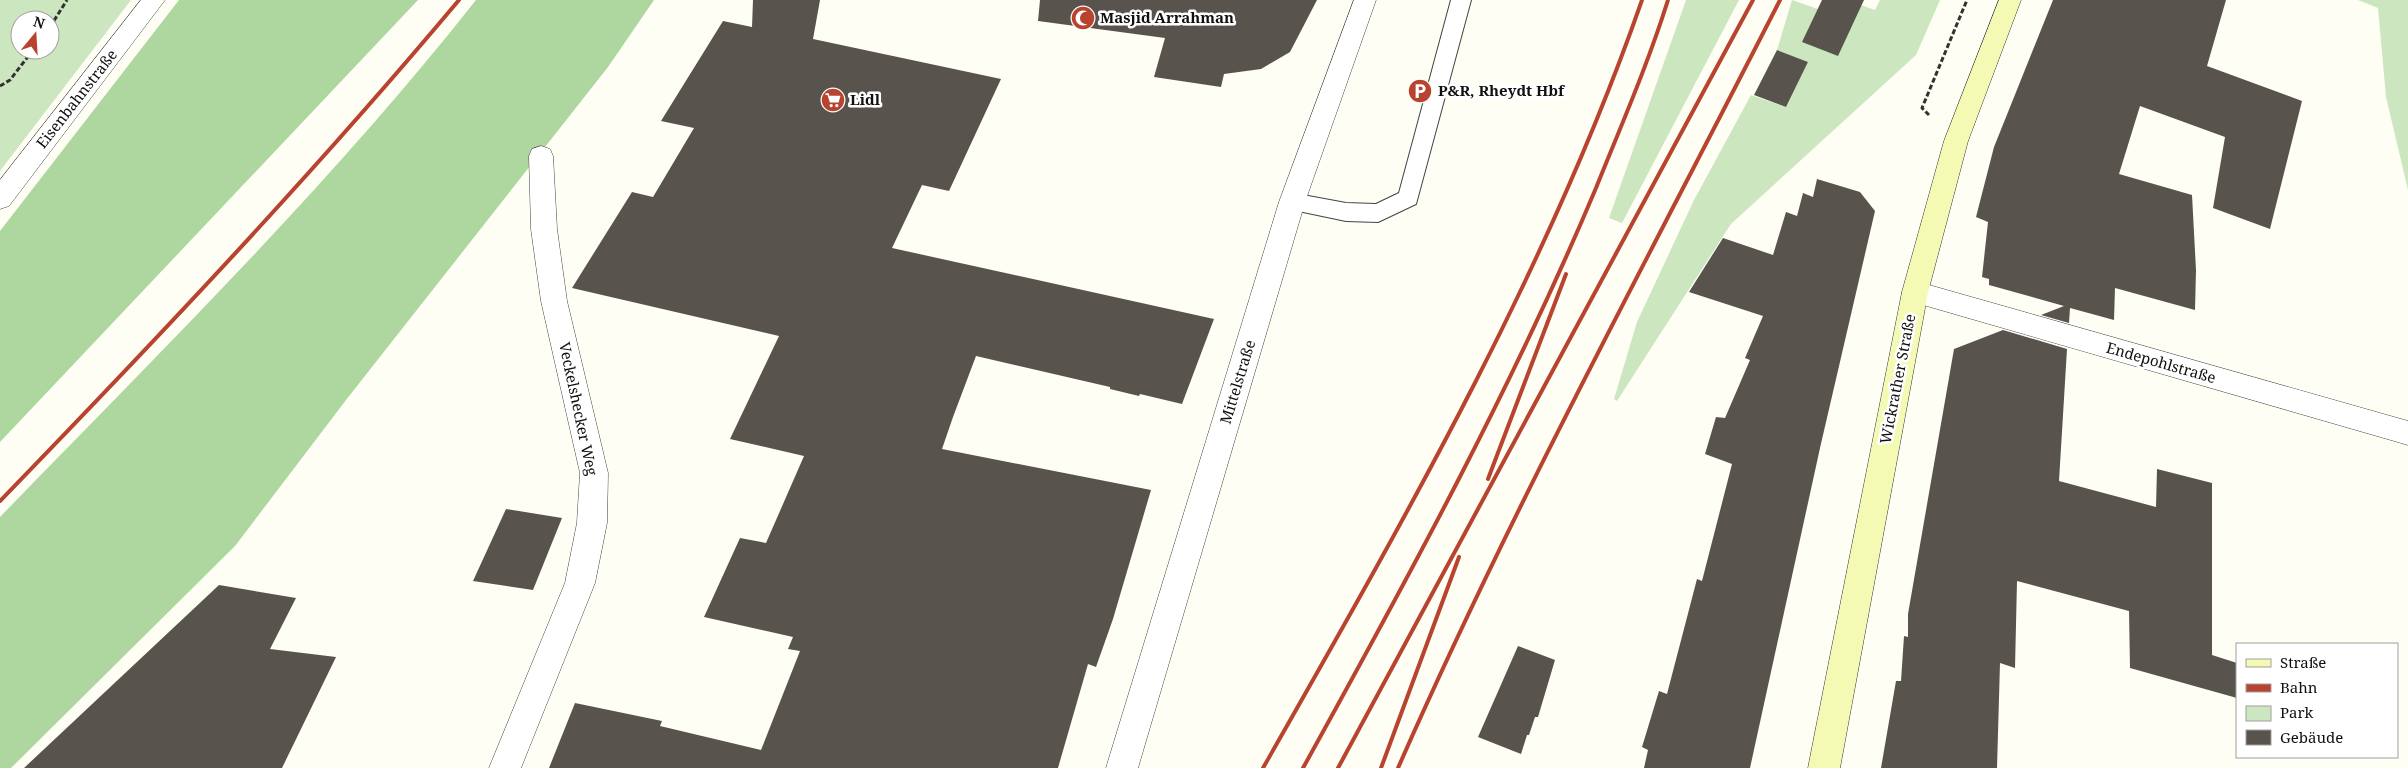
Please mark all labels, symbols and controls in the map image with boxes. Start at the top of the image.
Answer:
mosque icon: Masjid Arrahman [1070,5,1096,31]
place label: Masjid Arrahman [1100,7,1234,27]
north arrow [10,10,60,60]
text: N [31,11,47,33]
street label: Eisenbahnstraße [31,45,121,152]
parking icon: P&R, Rheydt Hbf [1407,78,1433,104]
place label: P&R, Rheydt Hbf [1438,80,1566,100]
supermarket icon: Lidl [820,87,846,113]
place label: Lidl [850,89,881,109]
street label: Wickrather Straße [1875,312,1919,446]
street label: Mittelstraße [1215,337,1259,426]
street label: Endepohlstraße [2104,337,2218,387]
street label: Veckelshecker Weg [555,340,603,477]
legend [2236,643,2398,758]
text: Straße [2280,652,2326,672]
text: Bahn [2280,677,2318,697]
text: Park [2280,702,2314,722]
text: Gebäude [2280,727,2343,747]

